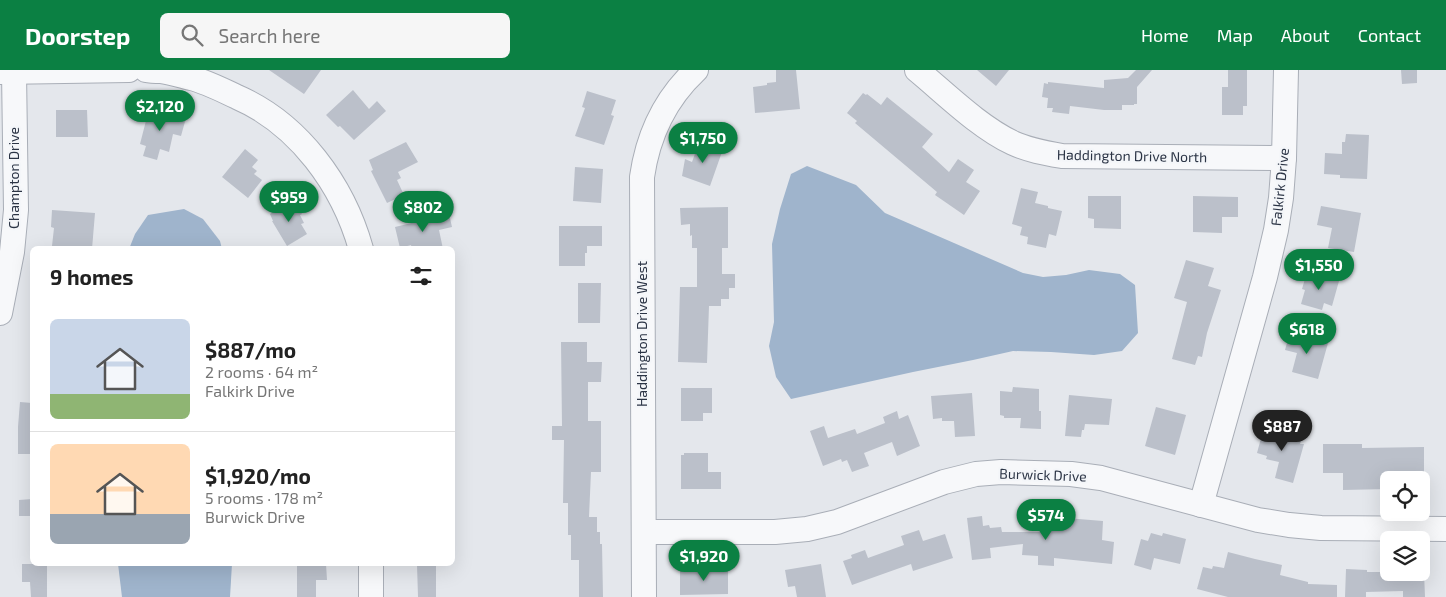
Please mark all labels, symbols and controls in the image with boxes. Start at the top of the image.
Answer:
search box [160,13,510,58]
text: Doorstep [25,21,130,50]
icon: search [178,21,206,49]
text: Search here [218,24,321,47]
text: Home [1141,24,1189,46]
text: Map [1217,24,1253,46]
text: About [1281,24,1330,46]
text: Contact [1358,24,1421,46]
pin: $2,120 [119,90,201,132]
text: $2,120 [136,96,184,115]
pin: $1,750 [662,122,744,164]
street label: Champton Drive [5,127,22,229]
text: $1,750 [680,128,726,147]
street label: Haddington Drive North [1057,146,1207,165]
street label: Falkirk Drive [1267,147,1292,227]
pin: $959 [259,180,319,223]
text: $959 [271,187,308,206]
pin: $802 [393,190,453,233]
text: $802 [404,197,442,216]
pin: $1,550 [1278,248,1360,291]
text: $1,550 [1295,255,1343,274]
street label: Haddington Drive West [633,261,650,407]
icon: filters [407,262,435,290]
text: 9 homes [50,264,133,289]
pin: $618 [1277,312,1337,355]
text: $618 [1289,319,1325,338]
text: $887/mo [205,337,296,362]
icon: home [90,339,150,399]
text: 2 rooms · 64 m² [205,362,318,381]
text: Falkirk Drive [205,381,295,400]
pin: $887 [1252,410,1312,452]
text: $887 [1263,416,1301,435]
text: $1,920/mo [205,463,311,488]
icon: home [90,464,150,524]
street label: Burwick Drive [999,464,1087,485]
map controls [1380,471,1430,581]
button: locate [1380,471,1430,521]
text: 5 rooms · 178 m² [205,488,323,507]
pin: $574 [1016,498,1076,541]
text: $574 [1028,505,1064,524]
text: Burwick Drive [205,507,305,526]
button: layers [1380,531,1430,581]
pin: $1,920 [663,540,745,582]
text: $1,920 [680,546,728,565]

